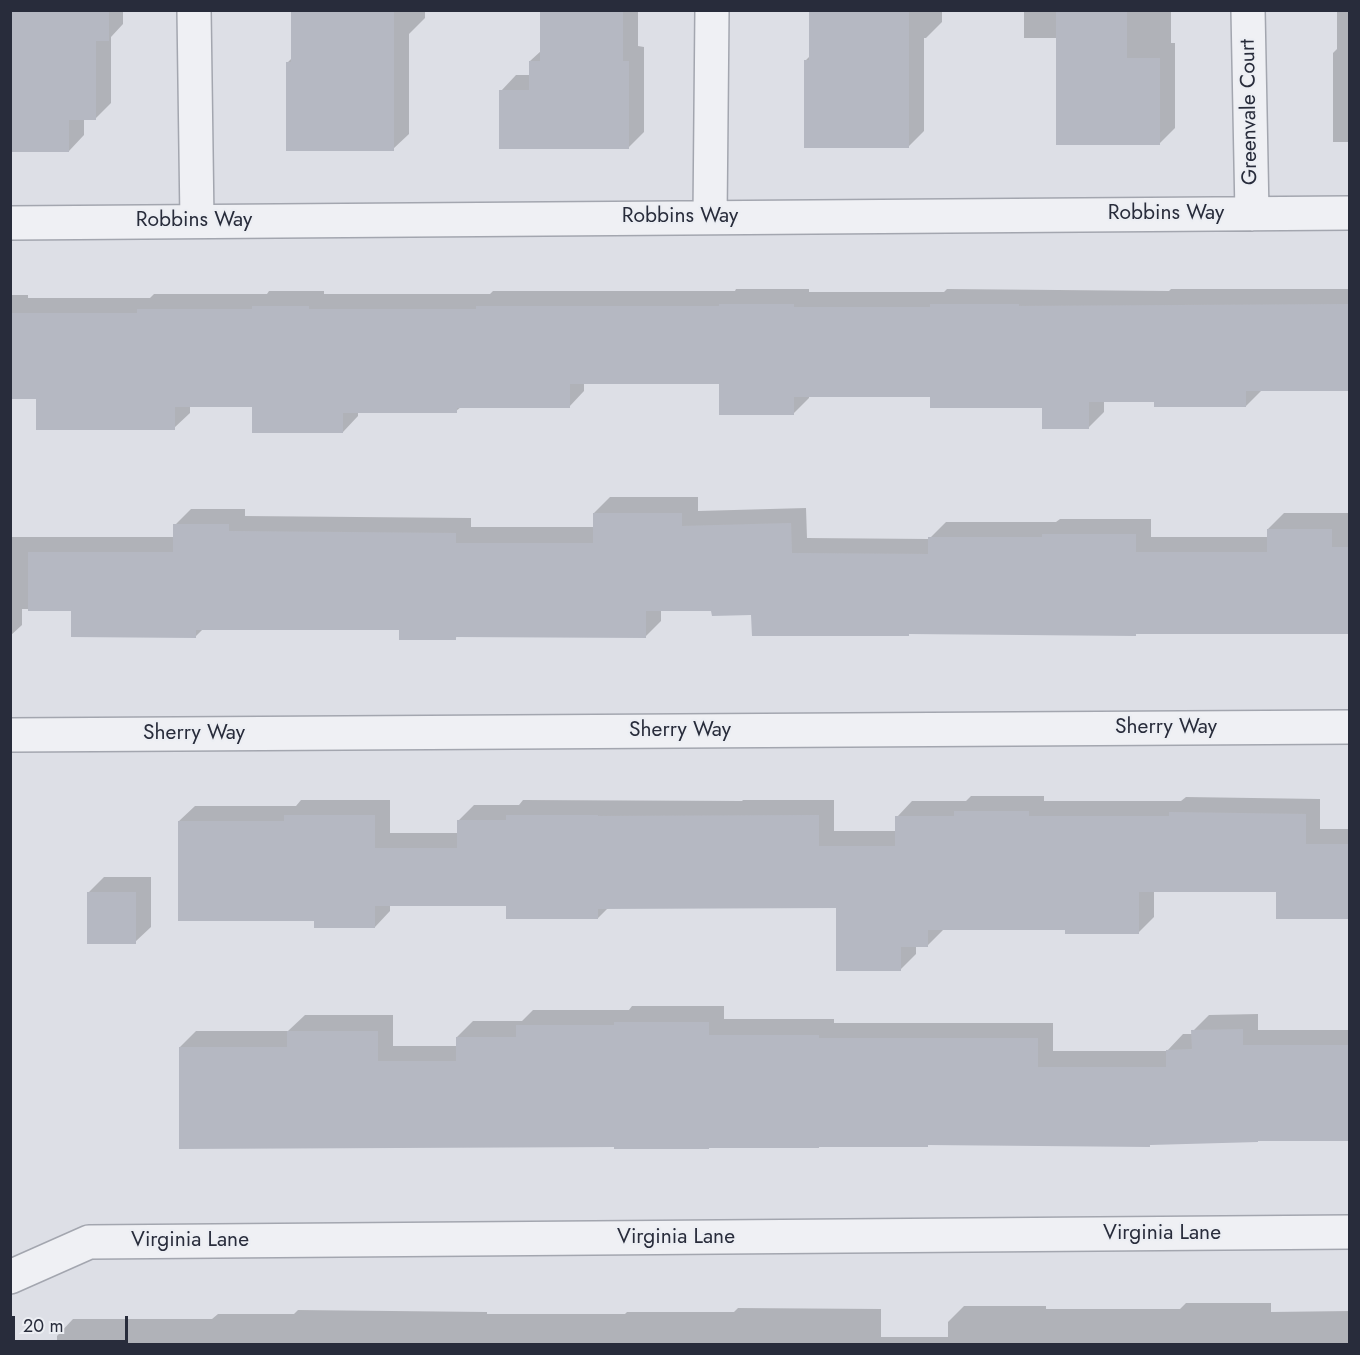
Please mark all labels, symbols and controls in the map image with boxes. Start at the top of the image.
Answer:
street label: Greenvale Court [1236,39,1264,185]
street label: Robbins Way [1108,201,1224,227]
street label: Robbins Way [622,204,738,230]
street label: Robbins Way [136,208,252,234]
street label: Sherry Way [1115,715,1217,741]
street label: Sherry Way [629,718,731,744]
street label: Sherry Way [143,721,245,747]
street label: Virginia Lane [1103,1221,1221,1247]
street label: Virginia Lane [617,1225,735,1251]
street label: Virginia Lane [131,1228,249,1254]
scale bar [15,1304,130,1342]
text: 20 m [23,1313,63,1339]

